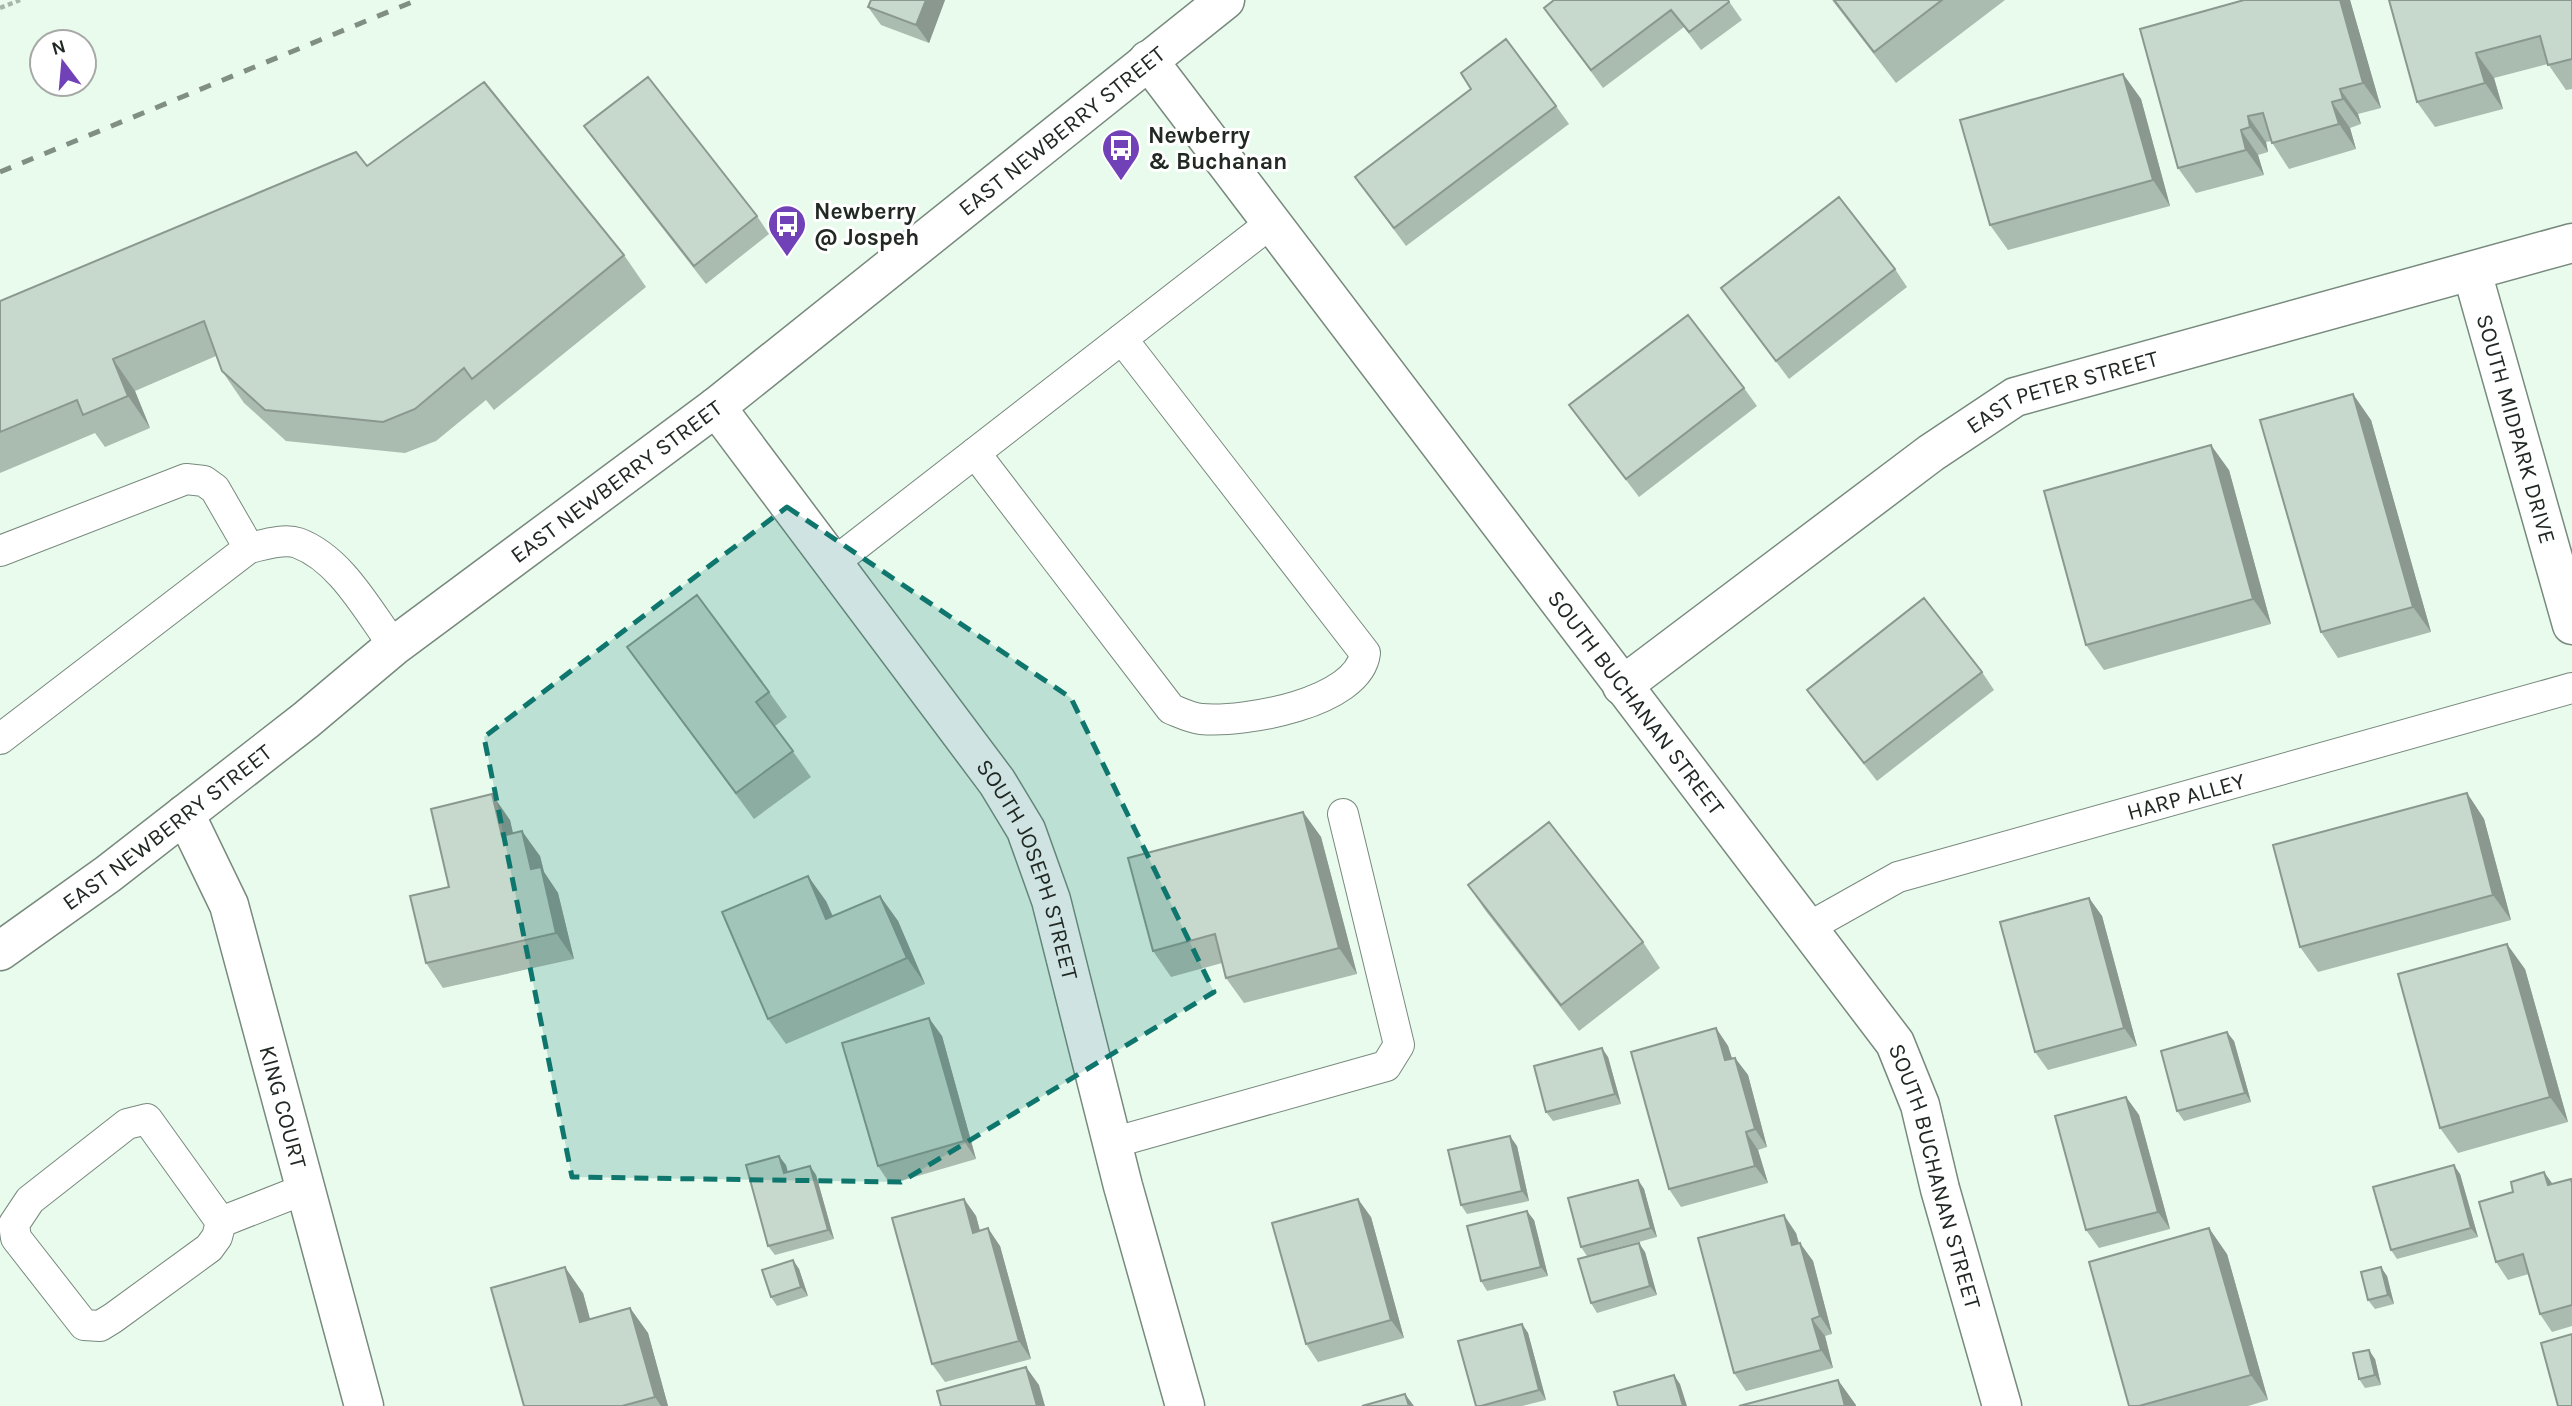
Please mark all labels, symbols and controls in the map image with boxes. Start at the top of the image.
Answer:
north arrow [28,28,98,98]
text: N [49,35,68,60]
street label: EAST NEWBERRY STREET [953,40,1171,222]
place label: Newberry & Buchanan [1148,122,1287,175]
bus stop icon: Newberry & Buchanan [1100,127,1142,182]
place label: Newberry @ Jospeh [814,198,919,251]
bus stop icon: Newberry @ Jospeh [766,203,808,258]
street label: SOUTH MIDPARK DRIVE [2471,311,2561,547]
street label: EAST PETER STREET [1961,345,2162,440]
street label: EAST NEWBERRY STREET [505,394,728,569]
street label: SOUTH BUCHANAN STREET [1542,585,1730,821]
street label: EAST NEWBERRY STREET [57,738,278,916]
street label: SOUTH JOSEPH STREET [971,754,1084,983]
street label: HARP ALLEY [2124,767,2248,826]
street label: SOUTH BUCHANAN STREET [1883,1040,1987,1312]
street label: KING COURT [253,1042,312,1172]

